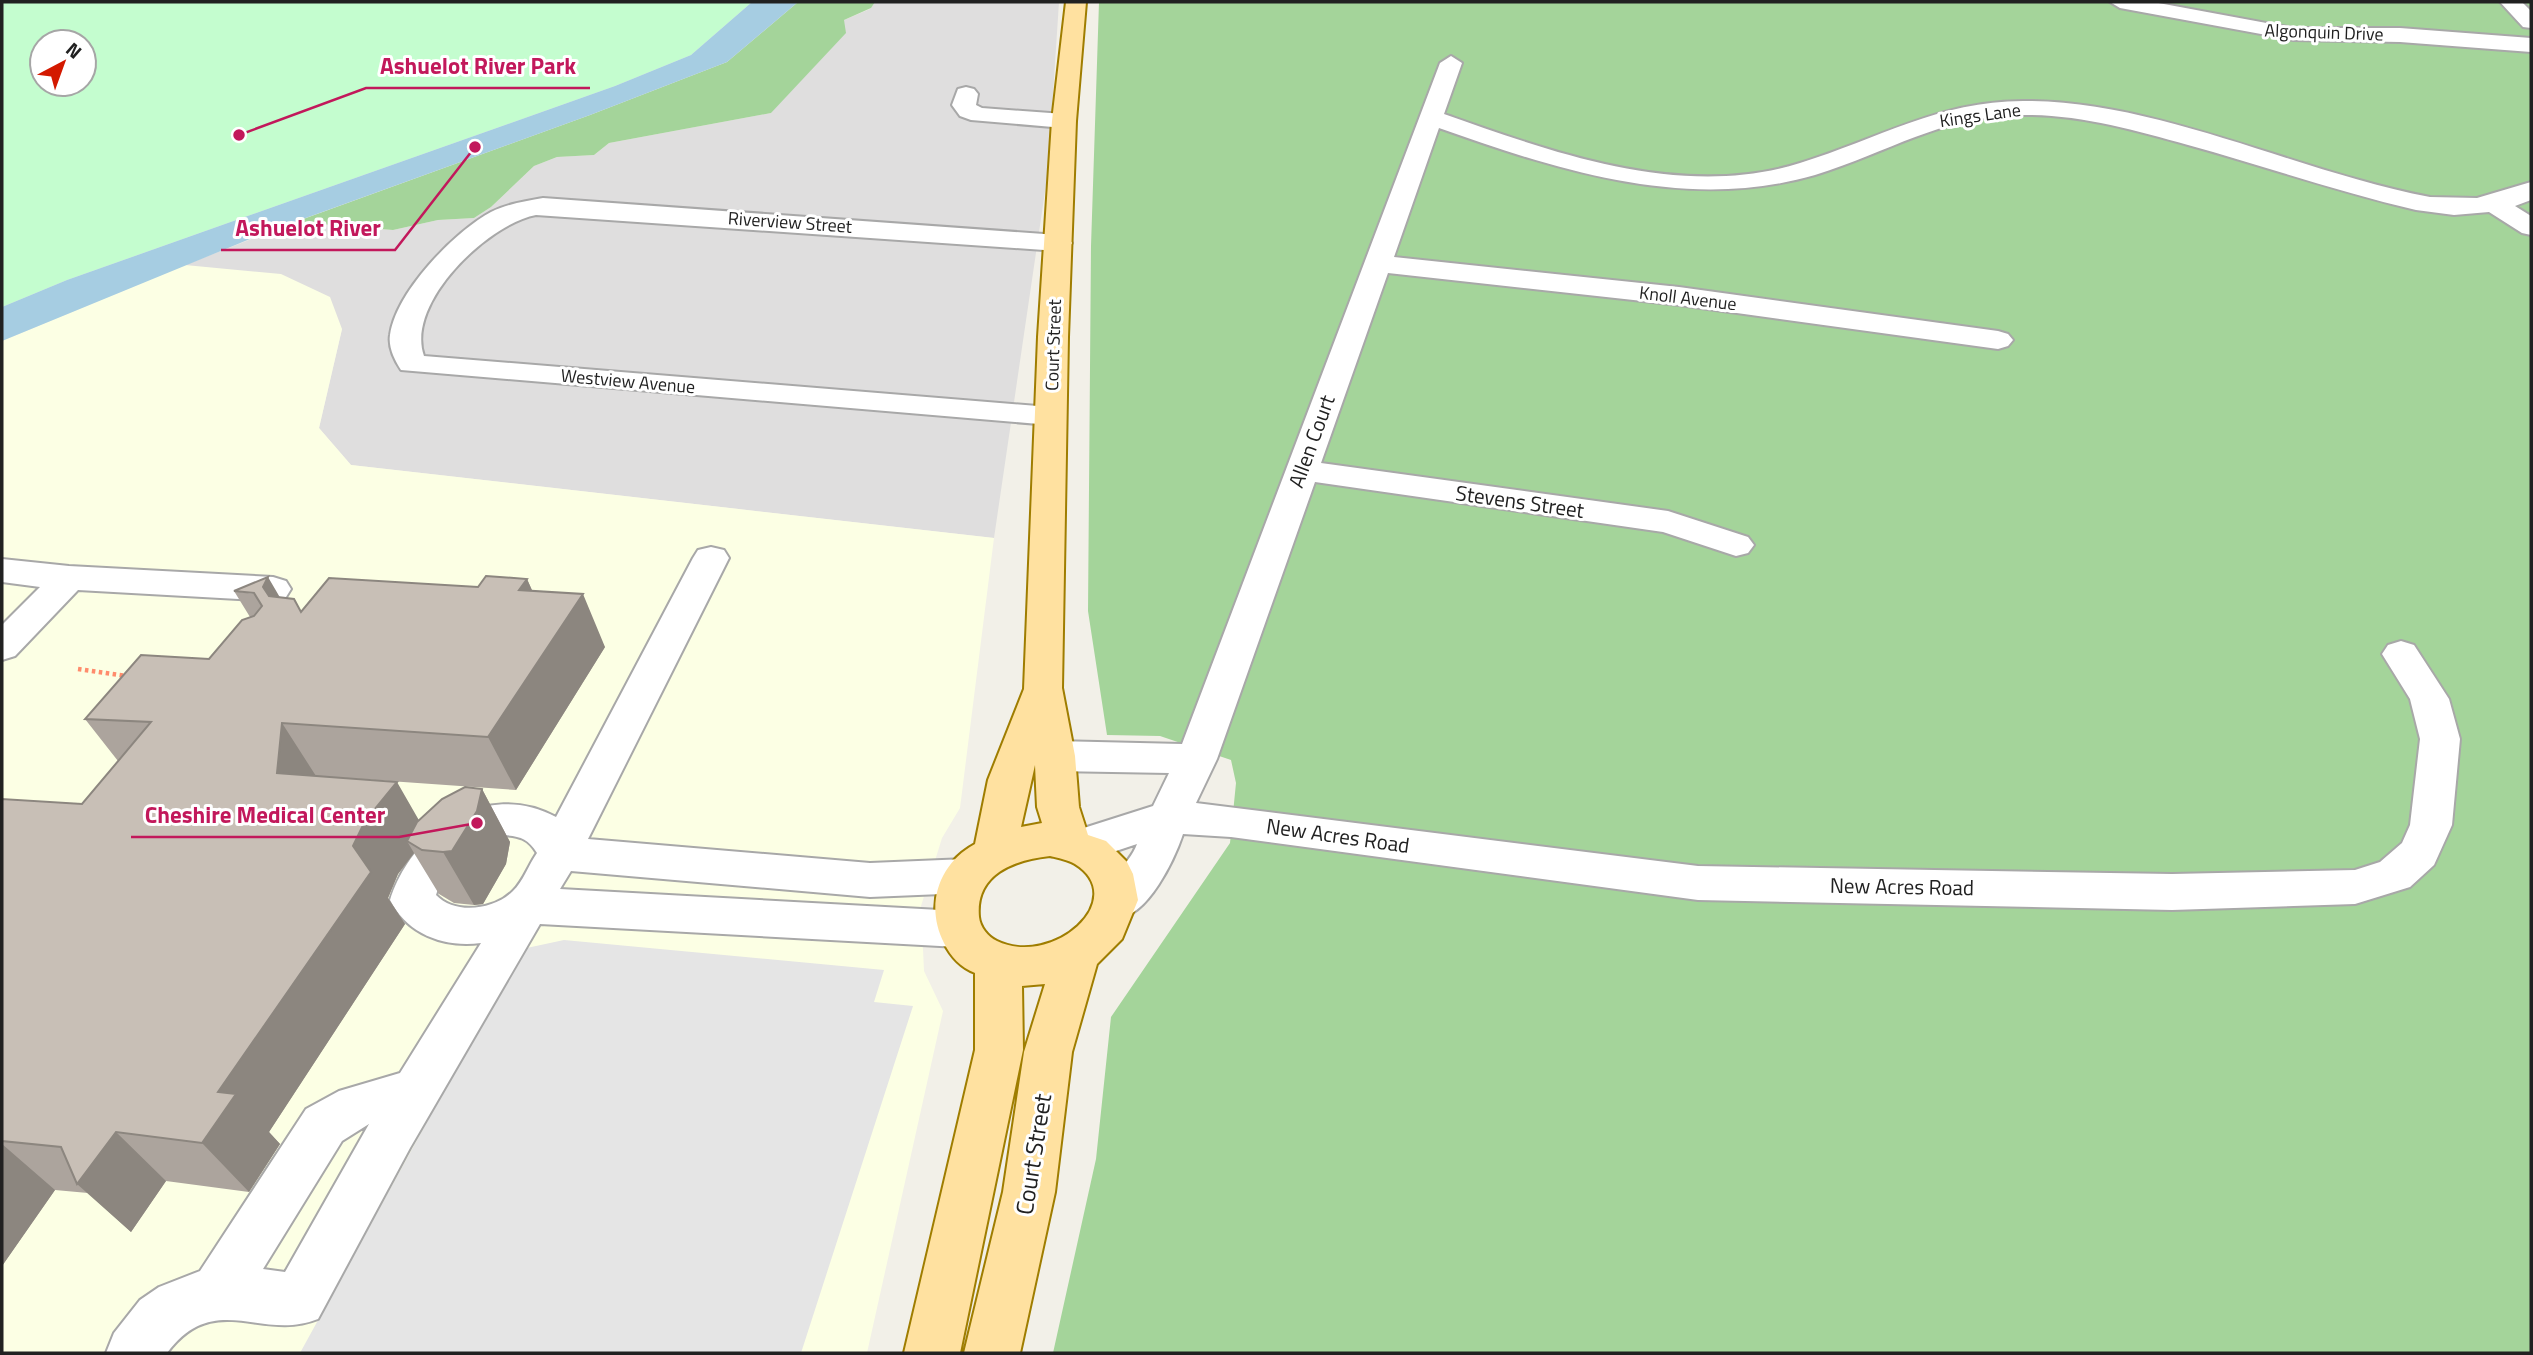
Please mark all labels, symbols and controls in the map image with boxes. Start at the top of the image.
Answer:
street label: Algonquin Drive [2264,16,2384,48]
north arrow [28,28,98,98]
text: N [60,35,89,65]
callout: Ashuelot River Park [366,44,590,88]
text: Ashuelot River Park [380,48,576,83]
street label: Kings Lane [1938,96,2022,134]
street label: Riverview Street [727,204,854,240]
callout: Ashuelot River [221,206,395,250]
text: Ashuelot River [235,210,381,245]
street label: Knoll Avenue [1638,279,1738,317]
street label: Court Street [1038,298,1068,391]
street label: Westview Avenue [560,362,696,400]
street label: Allen Court [1279,389,1343,492]
street label: Stevens Street [1454,476,1587,526]
callout: Cheshire Medical Center [131,793,399,837]
text: Cheshire Medical Center [145,797,386,832]
street label: New Acres Road [1264,809,1412,861]
street label: New Acres Road [1830,869,1974,903]
street label: Court Street [1006,1090,1060,1217]

